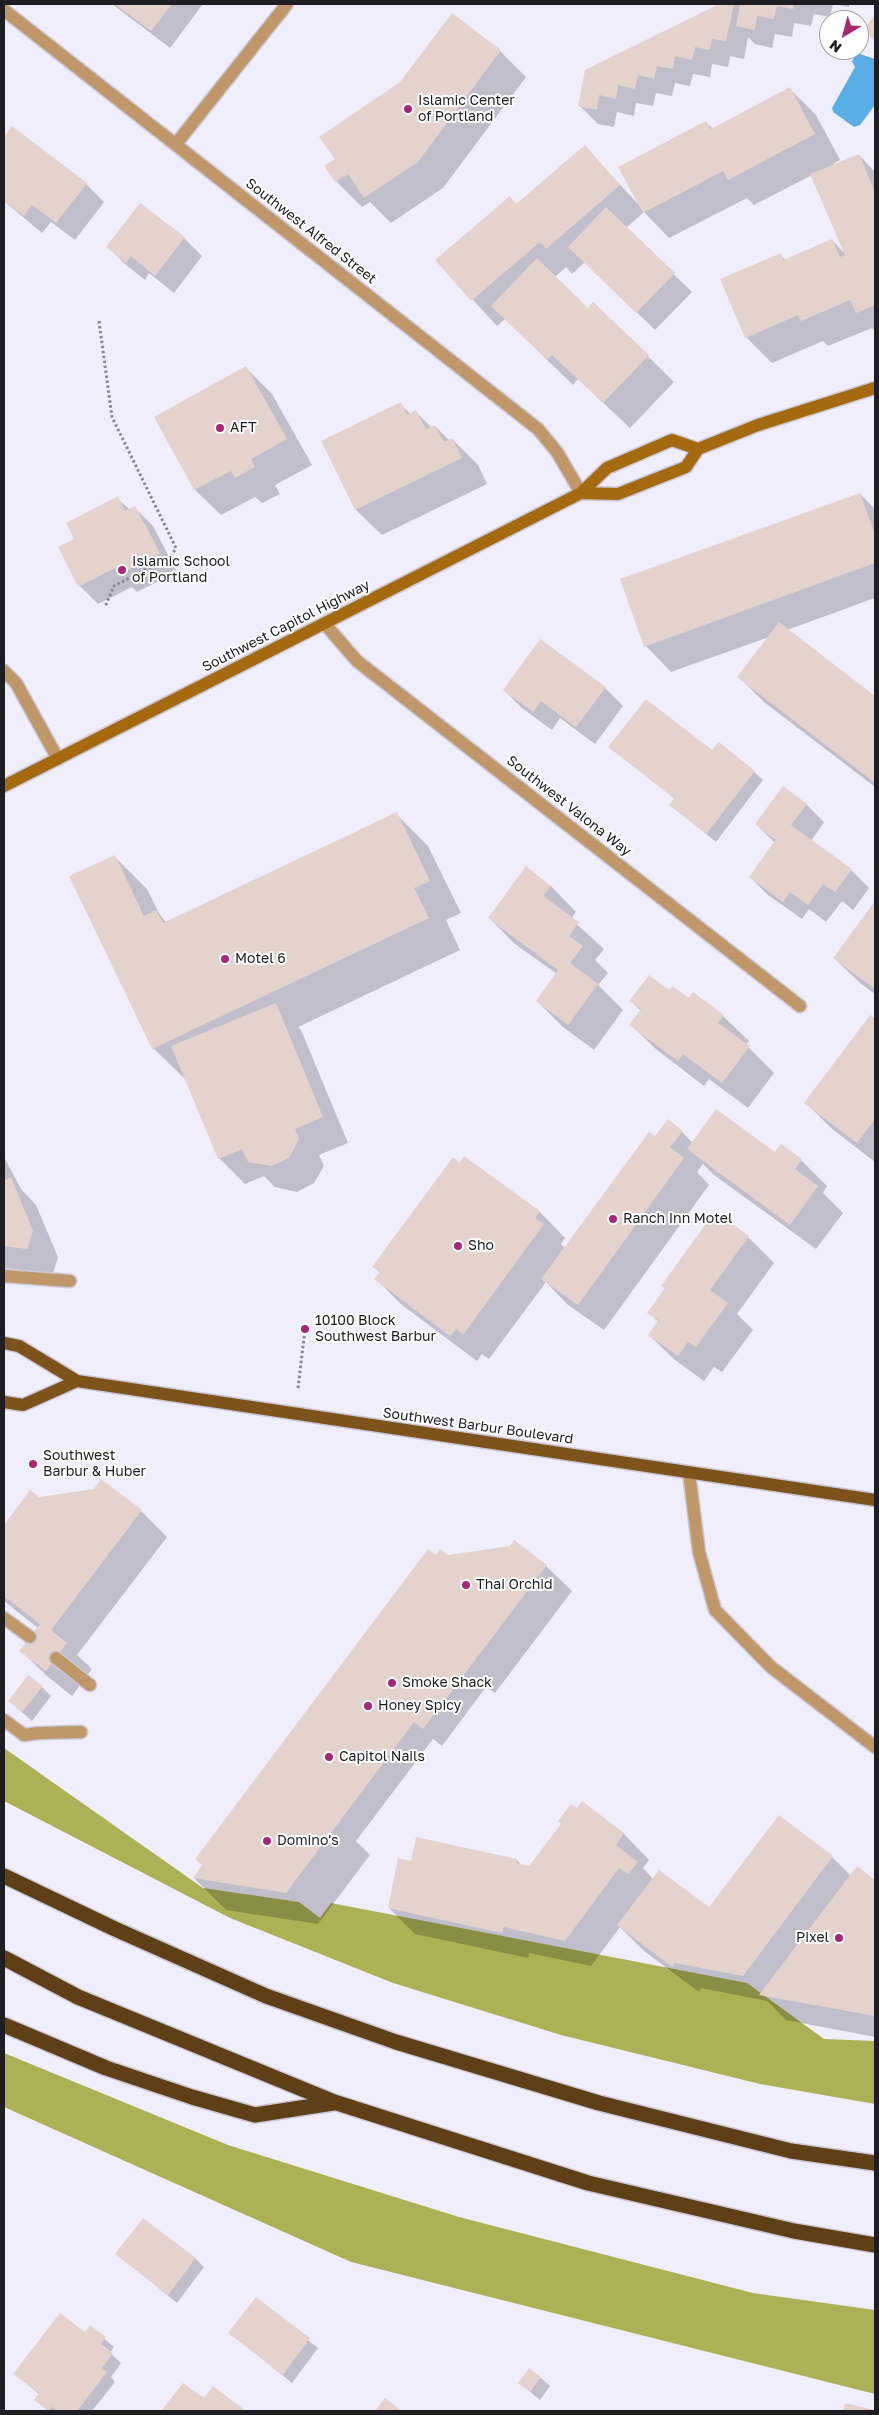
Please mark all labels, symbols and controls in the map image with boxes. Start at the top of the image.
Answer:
north arrow [819,10,869,60]
text: N [826,37,845,57]
place label: Islamic Center of Portland [418,93,515,125]
marker: Islamic Center of Portland [402,103,414,115]
street label: Southwest Alfred Street [242,175,380,287]
place label: AFT [230,420,257,436]
marker: AFT [214,422,226,434]
place label: Islamic School of Portland [132,554,230,586]
marker: Islamic School of Portland [116,564,128,576]
street label: Southwest Capitol Highway [200,576,372,676]
street label: Southwest Valona Way [503,752,635,860]
place label: Motel 6 [235,951,286,967]
marker: Motel 6 [219,953,231,965]
place label: Ranch Inn Motel [623,1211,732,1227]
marker: Ranch Inn Motel [607,1213,619,1225]
place label: Sho [468,1238,494,1254]
marker: Sho [452,1240,464,1252]
place label: 10100 Block Southwest Barbur [315,1313,436,1345]
marker: 10100 Block Southwest Barbur [299,1323,311,1335]
street label: Southwest Barbur Boulevard [382,1404,574,1448]
place label: Southwest Barbur & Huber [43,1448,146,1480]
marker: Southwest Barbur & Huber [27,1458,39,1470]
place label: Thai Orchid [476,1577,553,1593]
marker: Thai Orchid [460,1579,472,1591]
place label: Smoke Shack [402,1675,492,1691]
marker: Smoke Shack [386,1677,398,1689]
place label: Honey Spicy [378,1698,461,1714]
marker: Honey Spicy [362,1700,374,1712]
place label: Capitol Nails [339,1749,425,1765]
marker: Capitol Nails [323,1751,335,1763]
place label: Domino's [277,1833,339,1849]
marker: Domino's [261,1835,273,1847]
place label: Pixel [796,1930,829,1946]
marker: Pixel [833,1932,845,1944]

